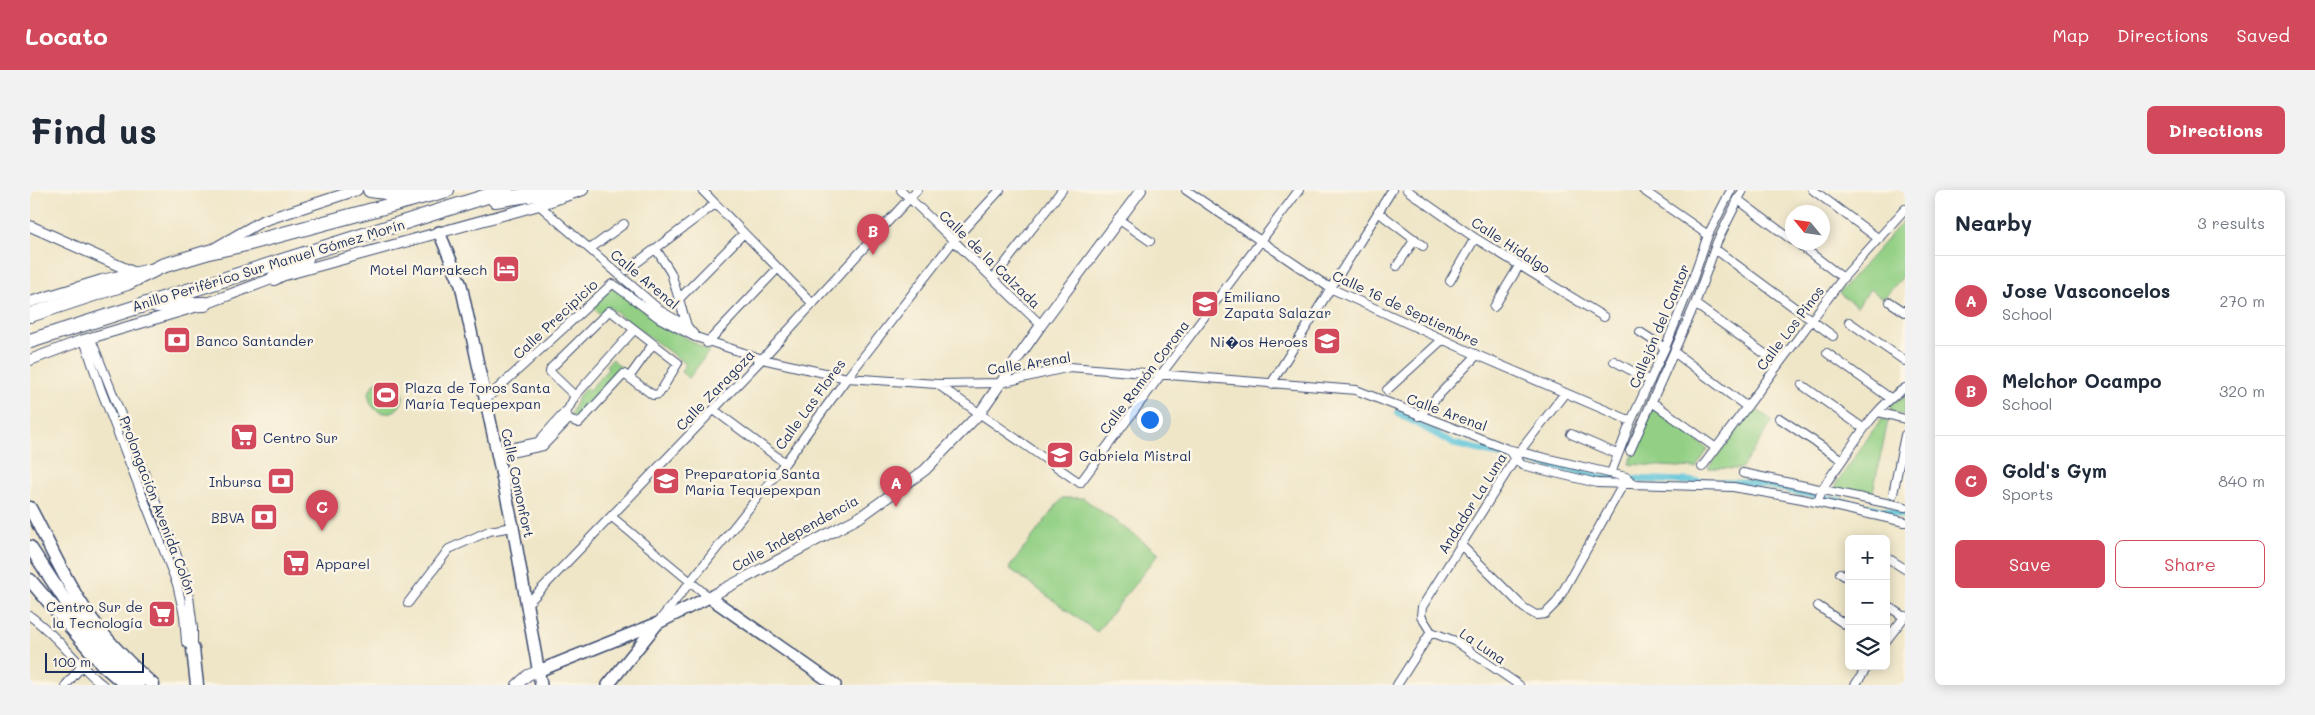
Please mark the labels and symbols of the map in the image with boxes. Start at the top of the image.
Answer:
north arrow [1785,205,1830,250]
street label: Calle de la Calzada [935,206,1045,312]
street label: Calle Hidalgo [1468,212,1554,278]
street label: Anillo Periférico Sur Manuel Gómez Morín [129,214,407,316]
pin: B [857,214,889,255]
street label: Calle Arenal [607,245,683,313]
hotel icon: Motel Marrakech [491,254,521,284]
place label: Motel Marrakech [370,260,487,279]
street label: Callejón del Cantor [1624,261,1694,391]
street label: Calle 16 de Septiembre [1329,266,1483,350]
street label: Calle Precipicio [509,275,601,363]
street label: Calle Los Pinos [1752,282,1828,374]
place label: Emiliano Zapata Salazar [1224,287,1331,322]
school or university icon: Emiliano Zapata Salazar [1190,289,1220,319]
street label: Calle Ramón Corona [1095,316,1193,438]
bank icon: Banco Santander [162,325,192,355]
school or university icon: Ni�os Heroes [1312,326,1342,356]
place label: Banco Santander [196,331,314,350]
place label: Ni�os Heroes [1210,332,1308,351]
street label: Calle Zaragoza [671,345,759,435]
street label: Calle Arenal [986,347,1072,379]
street label: Calle Las Flores [770,355,850,453]
place label: Plaza de Toros Santa María Tequepexpan [405,378,551,413]
sports icon: Plaza de Toros Santa María Tequepexpan [371,380,401,410]
street label: Calle Arenal [1404,389,1490,435]
your location [1137,407,1163,433]
street label: Prolongación Avenida Colón [115,413,201,597]
supermarket icon: Centro Sur [229,422,259,452]
street label: Calle Comonfort [497,427,539,539]
place label: Centro Sur [263,428,338,447]
school or university icon: Gabriela Mistral [1045,440,1075,470]
place label: Gabriela Mistral [1079,446,1191,465]
street label: Andador La Luna [1433,449,1511,557]
place label: Preparatoria Santa Maria Tequepexpan [685,464,821,499]
bank icon: Inbursa [266,466,296,496]
school or university icon: Preparatoria Santa Maria Tequepexpan [651,466,681,496]
pin: A [880,466,912,507]
place label: Inbursa [209,472,262,491]
pin: C [306,490,338,531]
street label: Calle Independencia [728,490,862,576]
bank icon: BBVA [249,502,279,532]
place label: BBVA [211,508,245,527]
supermarket icon: Apparel [281,548,311,578]
place label: Apparel [315,554,370,573]
place label: Centro Sur de la Tecnología [46,597,143,632]
supermarket icon: Centro Sur de la Tecnología [147,599,177,629]
street label: La Luna [1456,624,1510,668]
scale bar [45,650,144,673]

